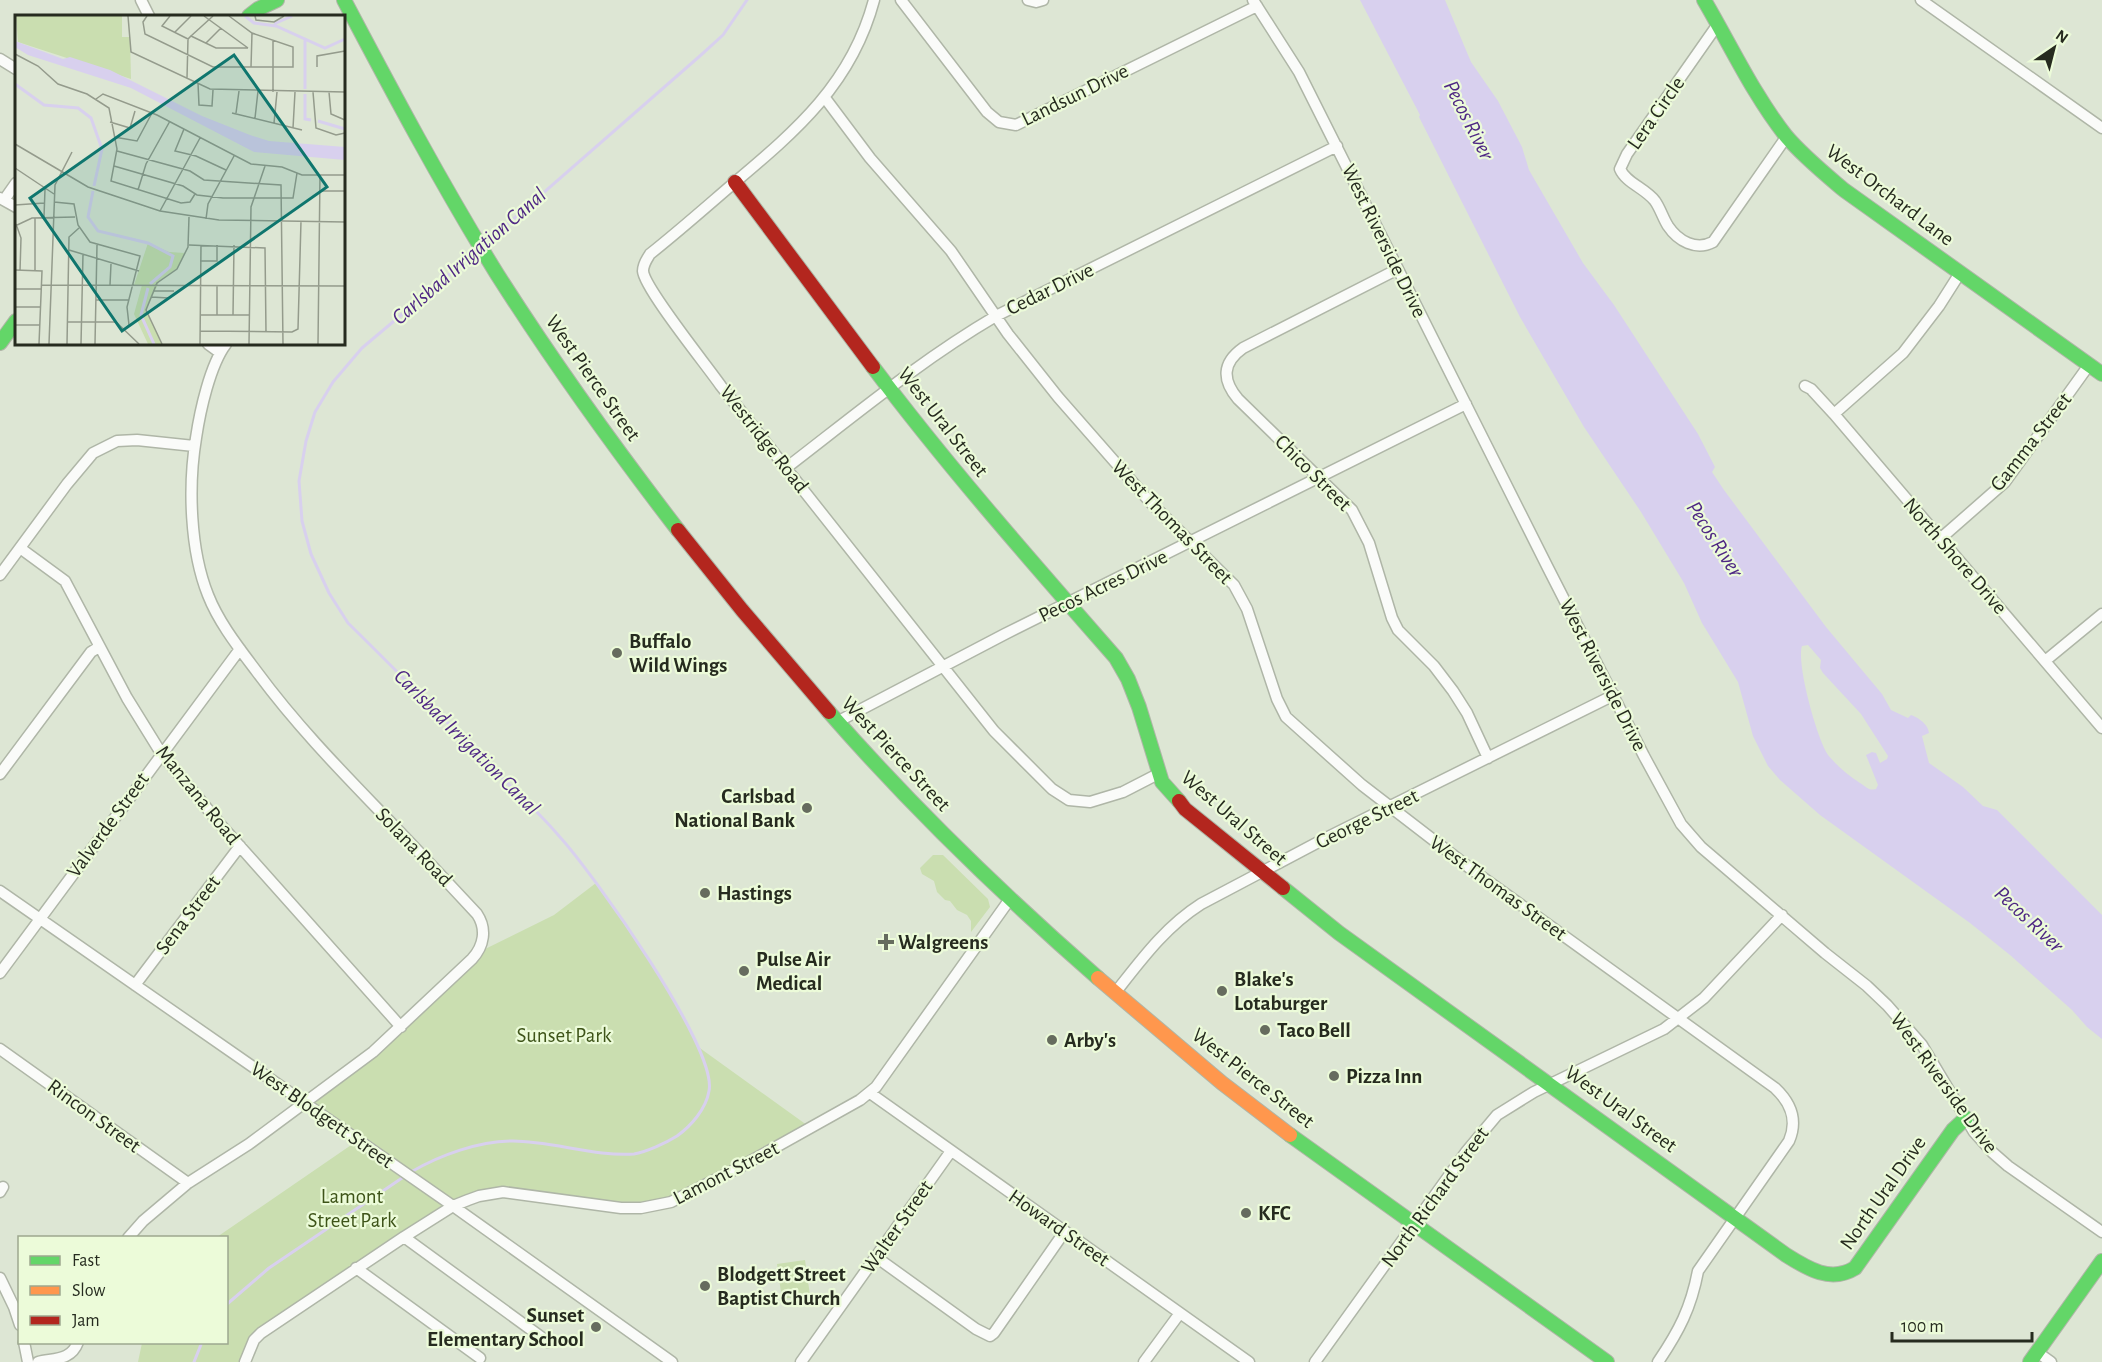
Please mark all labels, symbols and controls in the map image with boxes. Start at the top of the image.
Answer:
inset map [15,15,345,345]
north arrow [2024,18,2084,78]
text: N [2053,27,2071,46]
street label: Landsun Drive [1018,60,1132,130]
street label: Lera Circle [1623,73,1689,153]
water label: Pecos River [1440,77,1499,164]
street label: West Orchard Lane [1822,140,1958,250]
street label: West Riverside Drive [1338,161,1430,321]
water label: Carlsbad Irrigation Canal [388,183,550,329]
street label: Cedar Drive [1003,259,1097,319]
street label: West Pierce Street [542,311,644,445]
street label: West Ural Street [894,363,992,481]
street label: Westridge Road [716,381,812,497]
street label: Gamma Street [1986,389,2076,495]
street label: Chico Street [1271,431,1355,515]
street label: West Thomas Street [1108,456,1237,588]
street label: North Shore Drive [1899,494,2011,618]
water label: Pecos River [1682,497,1748,582]
street label: Pecos Acres Drive [1035,546,1171,626]
street label: West Riverside Drive [1556,595,1650,755]
place label: Buffalo Wild Wings [629,631,727,676]
marker: Buffalo Wild Wings [610,646,624,660]
water label: Carlsbad Irrigation Canal [390,665,544,819]
street label: West Pierce Street [838,693,955,816]
street label: Manzana Road [152,742,244,849]
street label: West Ural Street [1177,767,1291,870]
street label: Valverde Street [63,768,153,881]
street label: George Street [1312,785,1422,853]
place label: Carlsbad National Bank [674,786,796,831]
marker: Carlsbad National Bank [800,801,814,815]
street label: Solana Road [372,804,456,890]
street label: West Thomas Street [1426,831,1571,945]
street label: Sena Street [152,871,224,958]
water label: Pecos River [1990,882,2068,957]
place label: Hastings [717,883,792,904]
marker: Hastings [698,886,712,900]
place label: Walgreens [898,932,988,953]
marker: Walgreens [879,935,893,949]
place label: Pulse Air Medical [756,949,831,994]
marker: Pulse Air Medical [737,964,751,978]
place label: Blake's Lotaburger [1234,969,1328,1014]
marker: Blake's Lotaburger [1215,984,1229,998]
street label: West Riverside Drive [1886,1009,2002,1157]
place label: Taco Bell [1277,1020,1351,1041]
marker: Taco Bell [1258,1023,1272,1037]
street label: West Pierce Street [1188,1024,1318,1132]
park label: Sunset Park [516,1025,612,1046]
place label: Arby's [1064,1030,1116,1051]
marker: Arby's [1045,1033,1059,1047]
street label: West Blodgett Street [247,1058,398,1172]
street label: West Ural Street [1561,1062,1681,1157]
place label: Pizza Inn [1346,1066,1422,1087]
marker: Pizza Inn [1327,1069,1341,1083]
street label: Rincon Street [44,1075,145,1157]
street label: North Richard Street [1377,1123,1493,1271]
street label: North Ural Drive [1836,1132,1930,1254]
street label: Lamont Street [670,1137,783,1209]
street label: Walter Street [857,1176,937,1277]
park label: Lamont Street Park [307,1186,397,1231]
street label: Howard Street [1005,1186,1114,1271]
place label: KFC [1258,1203,1291,1224]
marker: KFC [1239,1206,1253,1220]
legend [18,1236,228,1344]
text: Fast [72,1252,100,1270]
place label: Blodgett Street Baptist Church [717,1264,846,1309]
marker: Blodgett Street Baptist Church [698,1279,712,1293]
text: Slow [72,1282,105,1300]
place label: Sunset Elementary School [427,1305,584,1350]
scale bar [1892,1305,2032,1343]
text: Jam [72,1312,100,1330]
text: 100 m [1901,1318,1944,1336]
marker: Sunset Elementary School [589,1320,603,1334]

